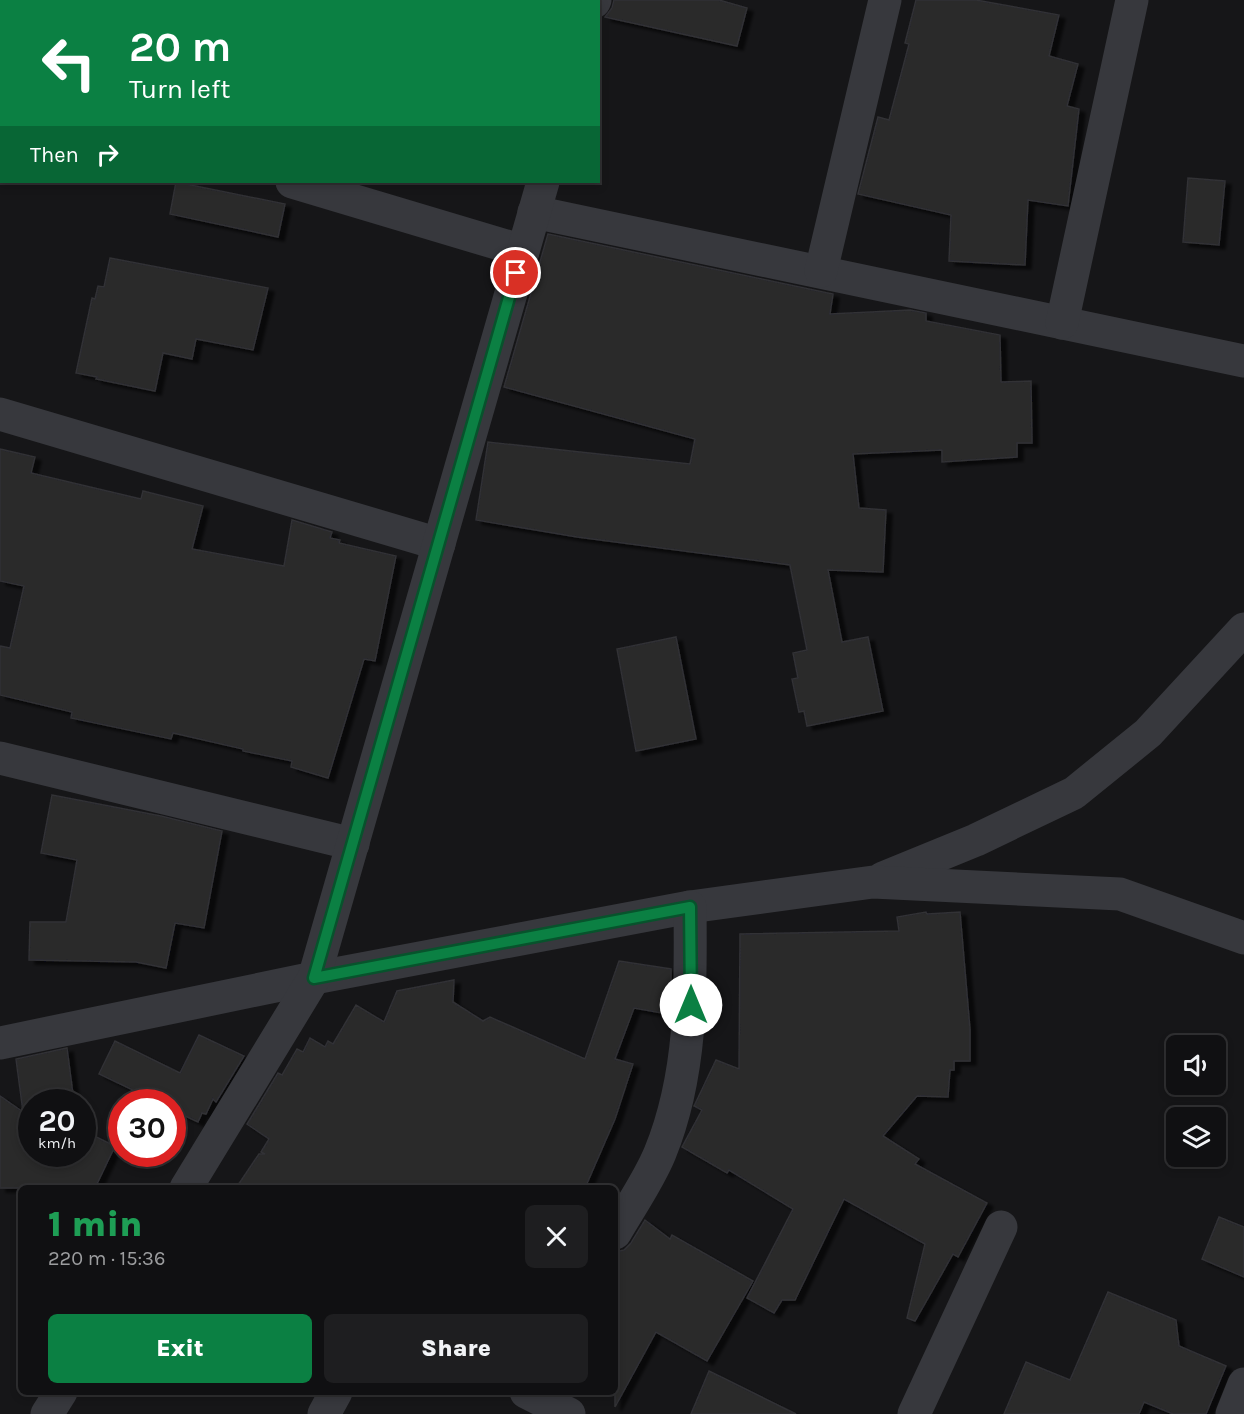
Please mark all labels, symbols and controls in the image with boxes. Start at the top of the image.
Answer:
text: 20 m [129,22,231,72]
icon: left [30,24,108,102]
text: Turn left [129,73,230,105]
icon: right [91,138,124,171]
text: Then [30,142,79,168]
pin [490,247,541,298]
icon: arrive [499,256,532,289]
position arrow [659,973,723,1037]
map controls [1166,1035,1226,1167]
button: sound [1166,1035,1226,1095]
speed limit sign: 30 [108,1089,186,1167]
text: 20 [38,1103,76,1139]
button: layers [1166,1107,1226,1167]
text: km/h [38,1134,76,1152]
text: 1 min [48,1203,142,1245]
button: close [525,1205,588,1268]
text: 220 m · 15:36 [48,1247,165,1270]
button: Exit [48,1314,312,1383]
button: Share [324,1314,588,1383]

